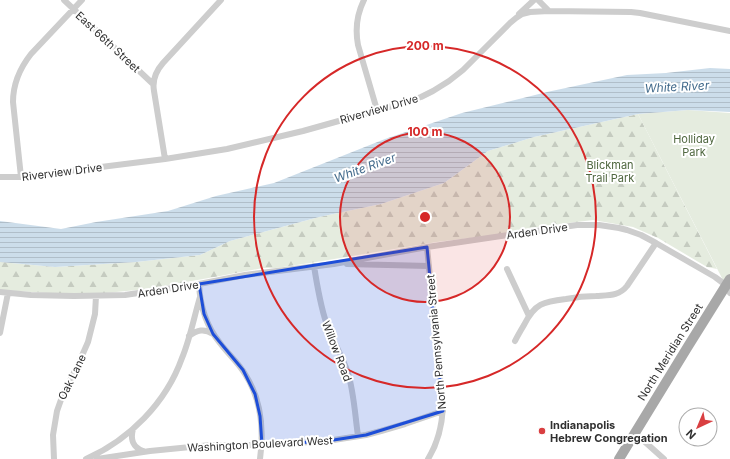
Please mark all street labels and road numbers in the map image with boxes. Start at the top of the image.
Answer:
street label: East 66th Street [73,9,143,76]
street label: Riverview Drive [338,91,420,127]
street label: Riverview Drive [21,160,103,184]
street label: Arden Drive [506,220,568,242]
street label: North Pennsylvania Street [423,274,449,410]
street label: Arden Drive [136,277,200,301]
street label: North Meridian Street [634,300,706,403]
street label: Willow Road [319,319,355,383]
street label: Oak Lane [55,352,89,402]
street label: Washington Boulevard West [187,433,334,455]

